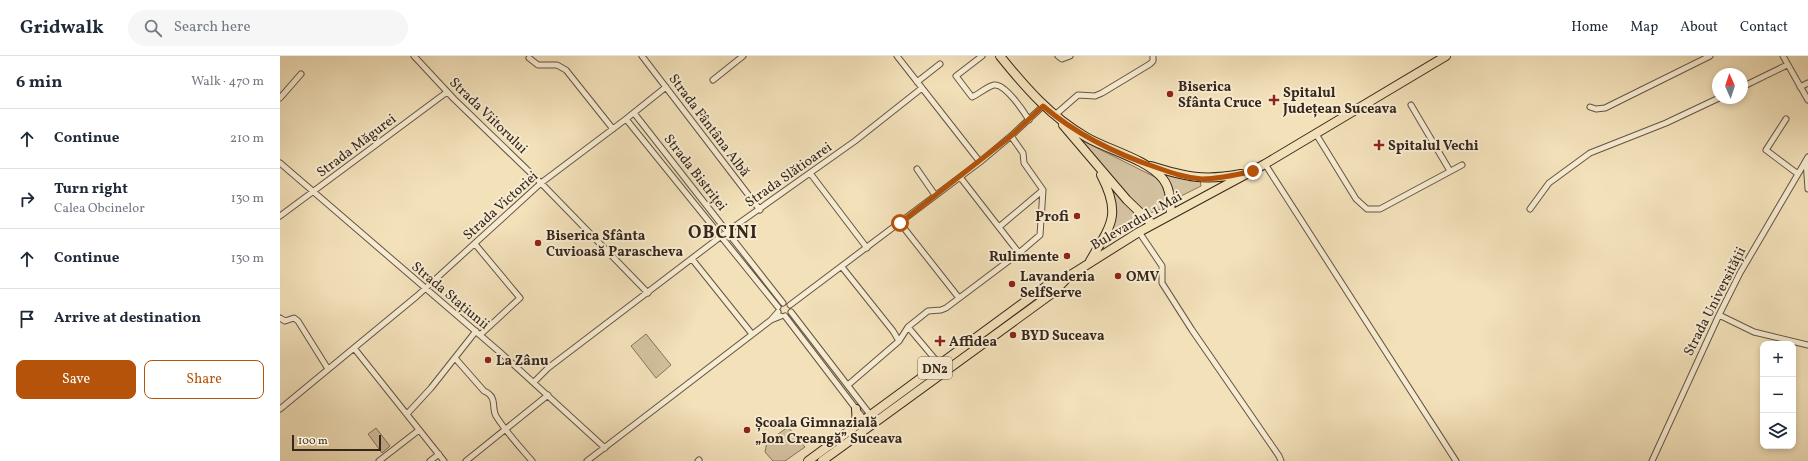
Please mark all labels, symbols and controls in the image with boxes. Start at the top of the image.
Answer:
search box [128,10,408,46]
text: Gridwalk [20,15,104,41]
icon: search [142,17,164,39]
text: Search here [174,17,251,38]
text: Home [1571,18,1608,37]
text: Map [1630,18,1658,37]
text: About [1680,18,1718,37]
text: Contact [1740,18,1788,37]
north arrow [1712,68,1748,104]
text: 6 min [16,71,62,94]
street label: Strada Fântâna Albă [664,71,754,181]
text: Walk · 470 m [191,73,264,91]
street label: Strada Viitorului [445,74,531,158]
place label: Biserica Sfânta Cruce [1178,78,1262,113]
place label: Spitalul Județean Suceava [1282,84,1397,119]
marker: Biserica Sfânta Cruce [1165,89,1175,99]
marker: Spitalul Județean Suceava [1268,94,1280,106]
street label: Strada Măgurei [313,110,401,182]
icon: ahead [16,128,38,150]
text: Continue [54,128,119,149]
text: 210 m [230,130,264,148]
street label: Strada Bistriței [659,131,731,215]
place label: Spitalul Vechi [1388,137,1479,156]
street label: Strada Slătioarei [742,138,836,212]
marker: Spitalul Vechi [1373,139,1385,151]
route end [1244,162,1262,180]
street label: Strada Victoriei [459,167,543,245]
text: Turn right [54,179,128,200]
street label: Bulevardul 1 Mai [1088,187,1186,255]
icon: right [16,188,38,210]
text: 130 m [231,190,264,208]
text: Calea Obcinelor [54,200,145,218]
place label: Profi [1035,208,1069,227]
marker: Profi [1072,211,1082,221]
route start [891,214,909,232]
district label: OBCINI [688,221,758,246]
place label: Biserica Sfânta Cuvioasă Parascheva [546,227,683,262]
marker: Biserica Sfânta Cuvioasă Parascheva [533,238,543,248]
street label: Strada Universității [1680,244,1751,360]
icon: ahead [16,248,38,270]
text: Continue [54,248,119,269]
place label: Rulimente [989,248,1059,267]
text: 130 m [231,250,264,268]
marker: Rulimente [1062,251,1072,261]
street label: Strada Stațiunii [407,258,493,334]
place label: Lavanderia SelfServe [1020,268,1095,303]
place label: OMV [1126,268,1160,287]
marker: OMV [1113,271,1123,281]
marker: Lavanderia SelfServe [1007,279,1017,289]
icon: arrive [16,308,38,330]
text: Arrive at destination [54,308,201,329]
place label: BYD Suceava [1021,327,1105,346]
marker: BYD Suceava [1008,330,1018,340]
place label: Affidea [949,333,997,352]
marker: Affidea [934,335,946,347]
map controls [1760,341,1796,449]
button: + [1760,341,1796,377]
place label: La Zânu [496,352,549,371]
marker: La Zânu [483,355,493,365]
road number: DN2 [918,357,952,379]
button: Save [16,360,136,399]
button: Share [144,360,264,399]
button: − [1760,377,1796,413]
button: layers [1760,413,1796,449]
place label: Școala Gimnazială „Ion Creangă” Suceava [755,414,903,449]
marker: Școala Gimnazială „Ion Creangă” Suceava [742,425,752,435]
scale bar [292,433,381,452]
text: 100 m [298,434,328,449]

